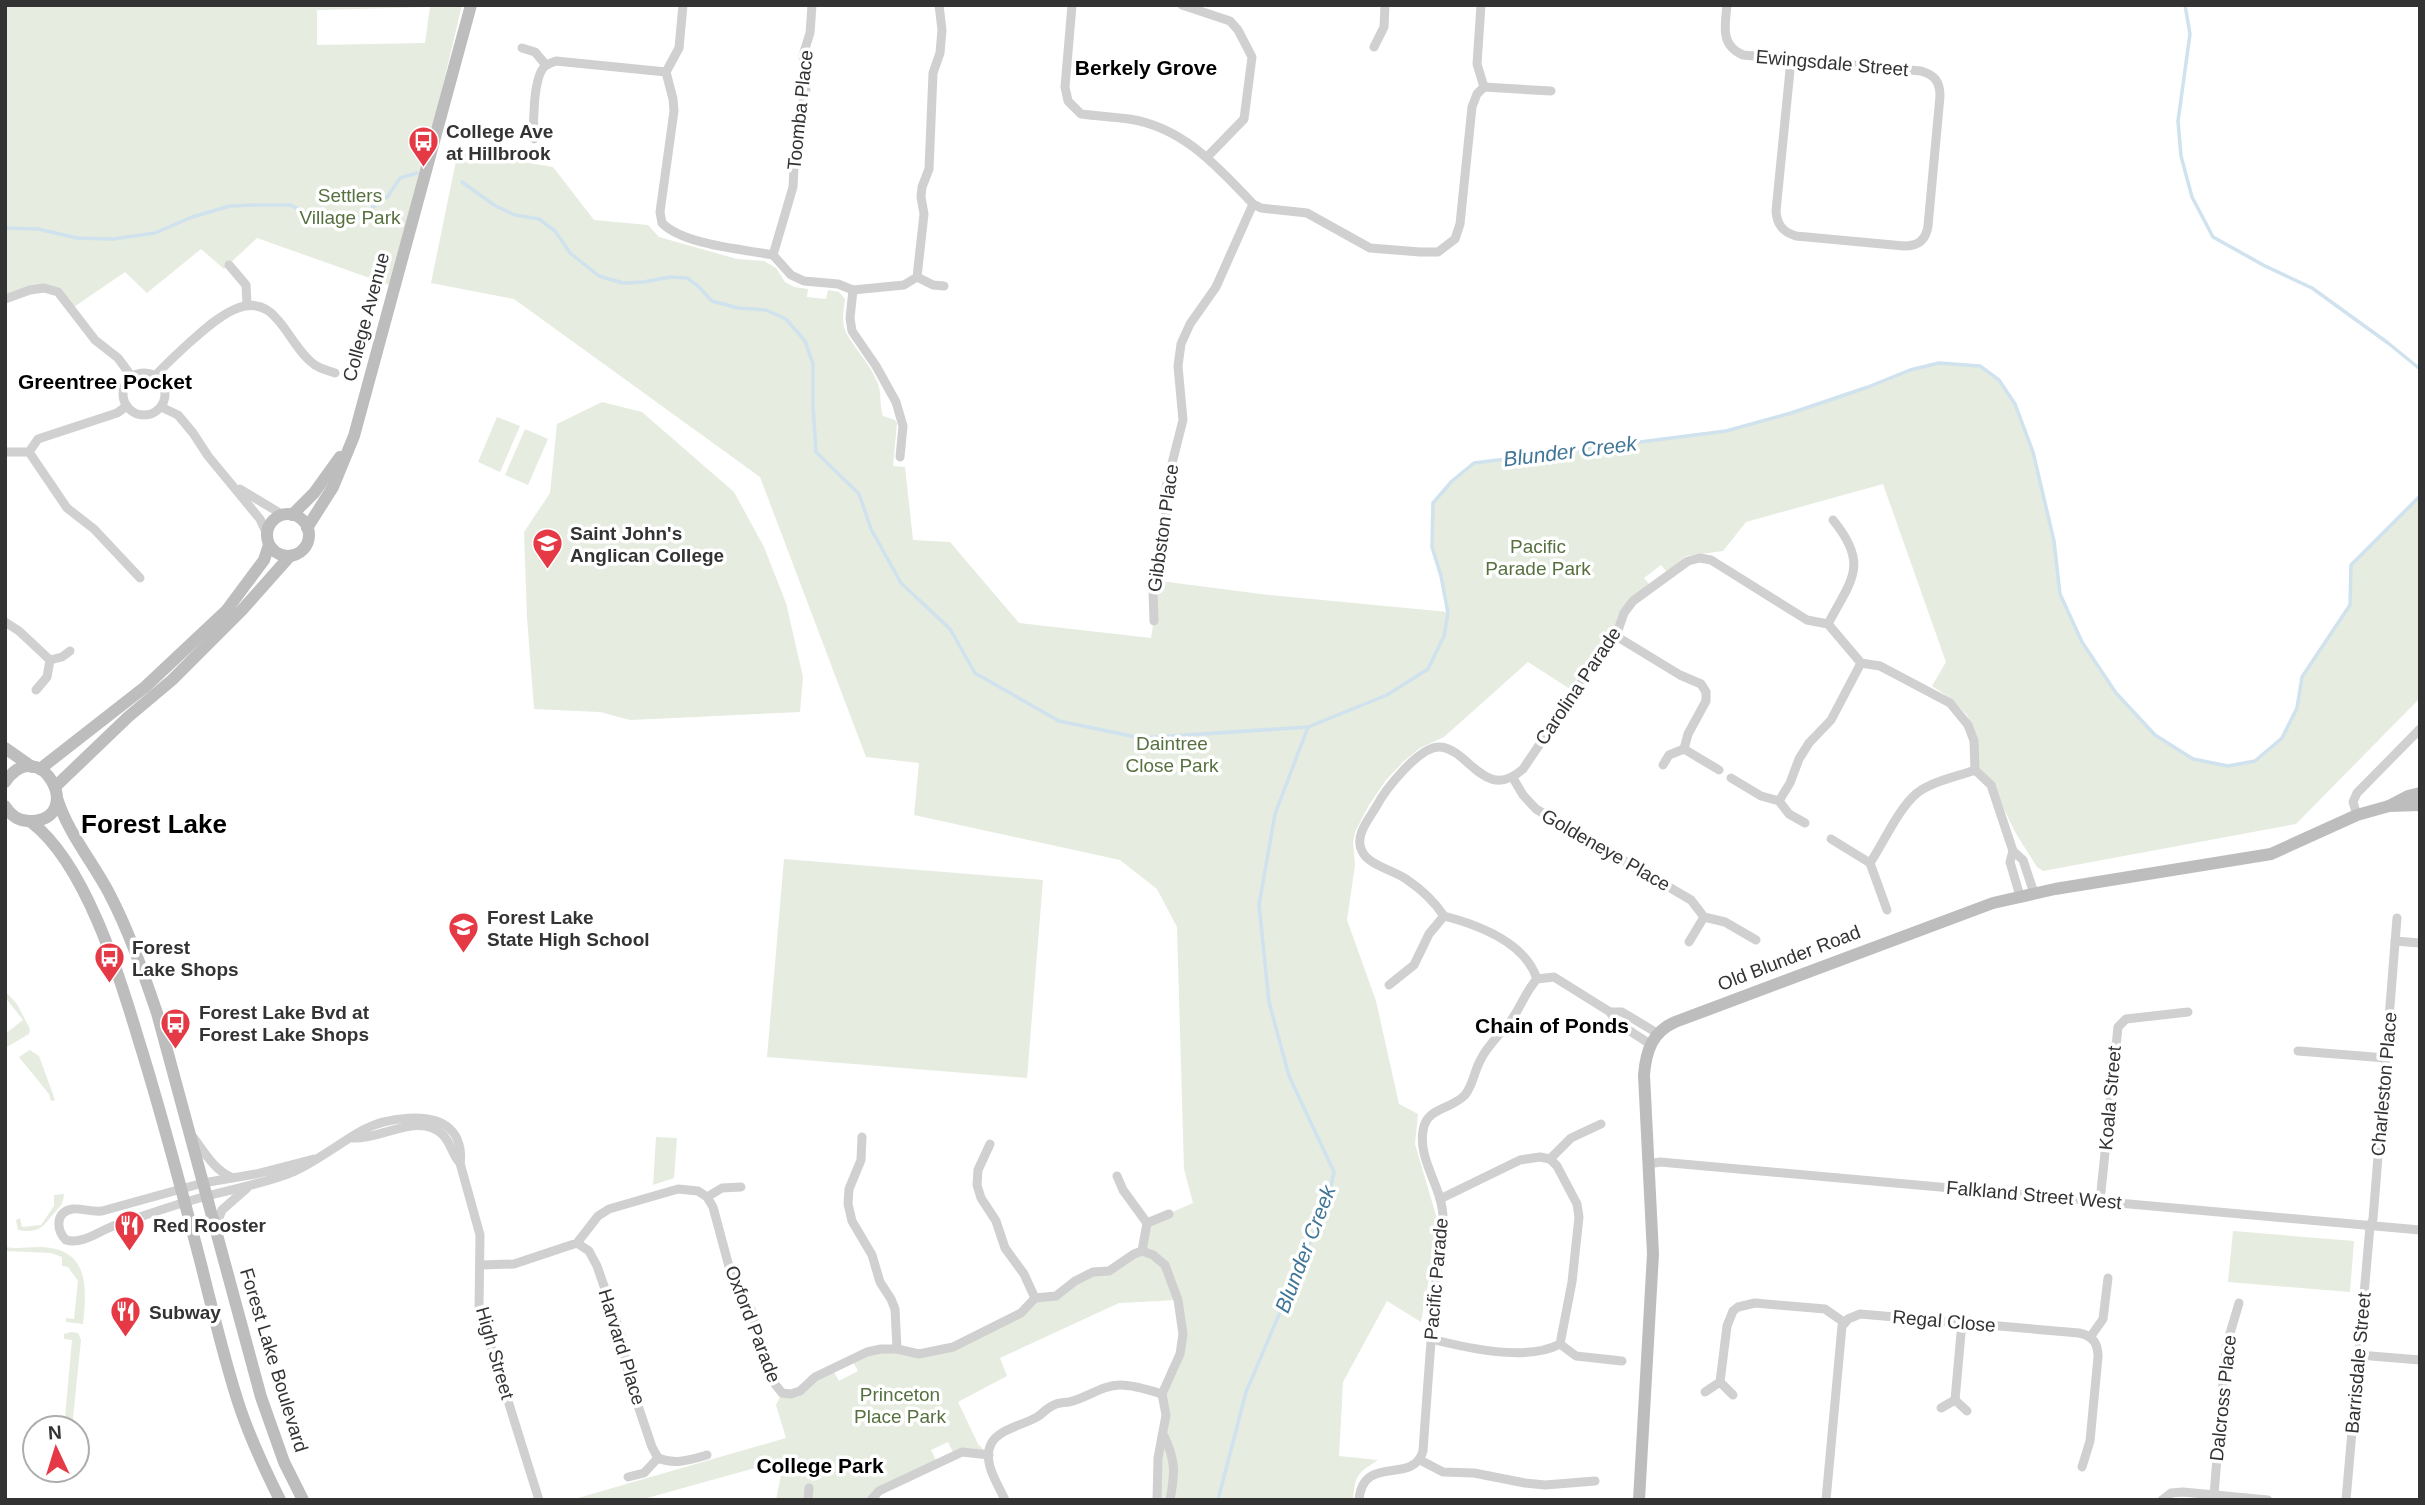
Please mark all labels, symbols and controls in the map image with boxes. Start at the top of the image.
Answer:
street label: Ewingsdale Street [1755,46,1910,80]
street label: Toomba Place [783,49,817,171]
district label: Berkely Grove [1075,56,1217,79]
place label: College Ave at Hillbrook [446,121,553,164]
bus stop icon: College Ave at Hillbrook [406,125,440,169]
park label: Settlers Village Park [299,185,401,228]
street label: College Avenue [339,250,393,384]
district label: Greentree Pocket [18,370,192,393]
water label: Blunder Creek [1502,431,1640,471]
street label: Gibbston Place [1144,463,1182,593]
place label: Saint John's Anglican College [570,523,724,566]
school or university icon: Saint John's Anglican College [530,527,564,571]
park label: Pacific Parade Park [1485,536,1591,579]
street label: Carolina Parade [1531,623,1625,749]
park label: Daintree Close Park [1126,733,1219,776]
street label: Goldeneye Place [1538,805,1674,895]
district label: Forest Lake [81,809,227,839]
place label: Forest Lake State High School [487,907,650,950]
school or university icon: Forest Lake State High School [447,911,481,955]
street label: Old Blunder Road [1715,921,1863,995]
place label: Forest Lake Shops [132,937,239,980]
bus stop icon: Forest Lake Shops [92,941,126,985]
place label: Forest Lake Bvd at Forest Lake Shops [199,1002,370,1045]
bus stop icon: Forest Lake Bvd at Forest Lake Shops [159,1006,193,1050]
street label: Charleston Place [2367,1011,2401,1157]
district label: Chain of Ponds [1475,1014,1629,1037]
street label: Koala Street [2095,1044,2125,1151]
street label: Falkland Street West [1945,1177,2123,1213]
water label: Blunder Creek [1270,1181,1340,1316]
restaurant icon: Red Rooster [113,1208,147,1252]
place label: Red Rooster [153,1215,267,1236]
street label: Pacific Parade [1420,1217,1452,1341]
street label: Oxford Parade [721,1263,785,1385]
street label: Forest Lake Boulevard [236,1266,312,1454]
street label: Harvard Place [594,1286,650,1408]
street label: Barrisdale Street [2341,1291,2375,1434]
restaurant icon: Subway [109,1295,143,1339]
place label: Subway [149,1302,221,1323]
street label: High Street [472,1304,518,1402]
street label: Regal Close [1892,1306,1996,1336]
street label: Dalcross Place [2206,1334,2240,1462]
park label: Princeton Place Park [854,1384,946,1427]
north arrow [21,1414,91,1484]
text: N [47,1422,62,1443]
district label: College Park [756,1454,884,1477]

